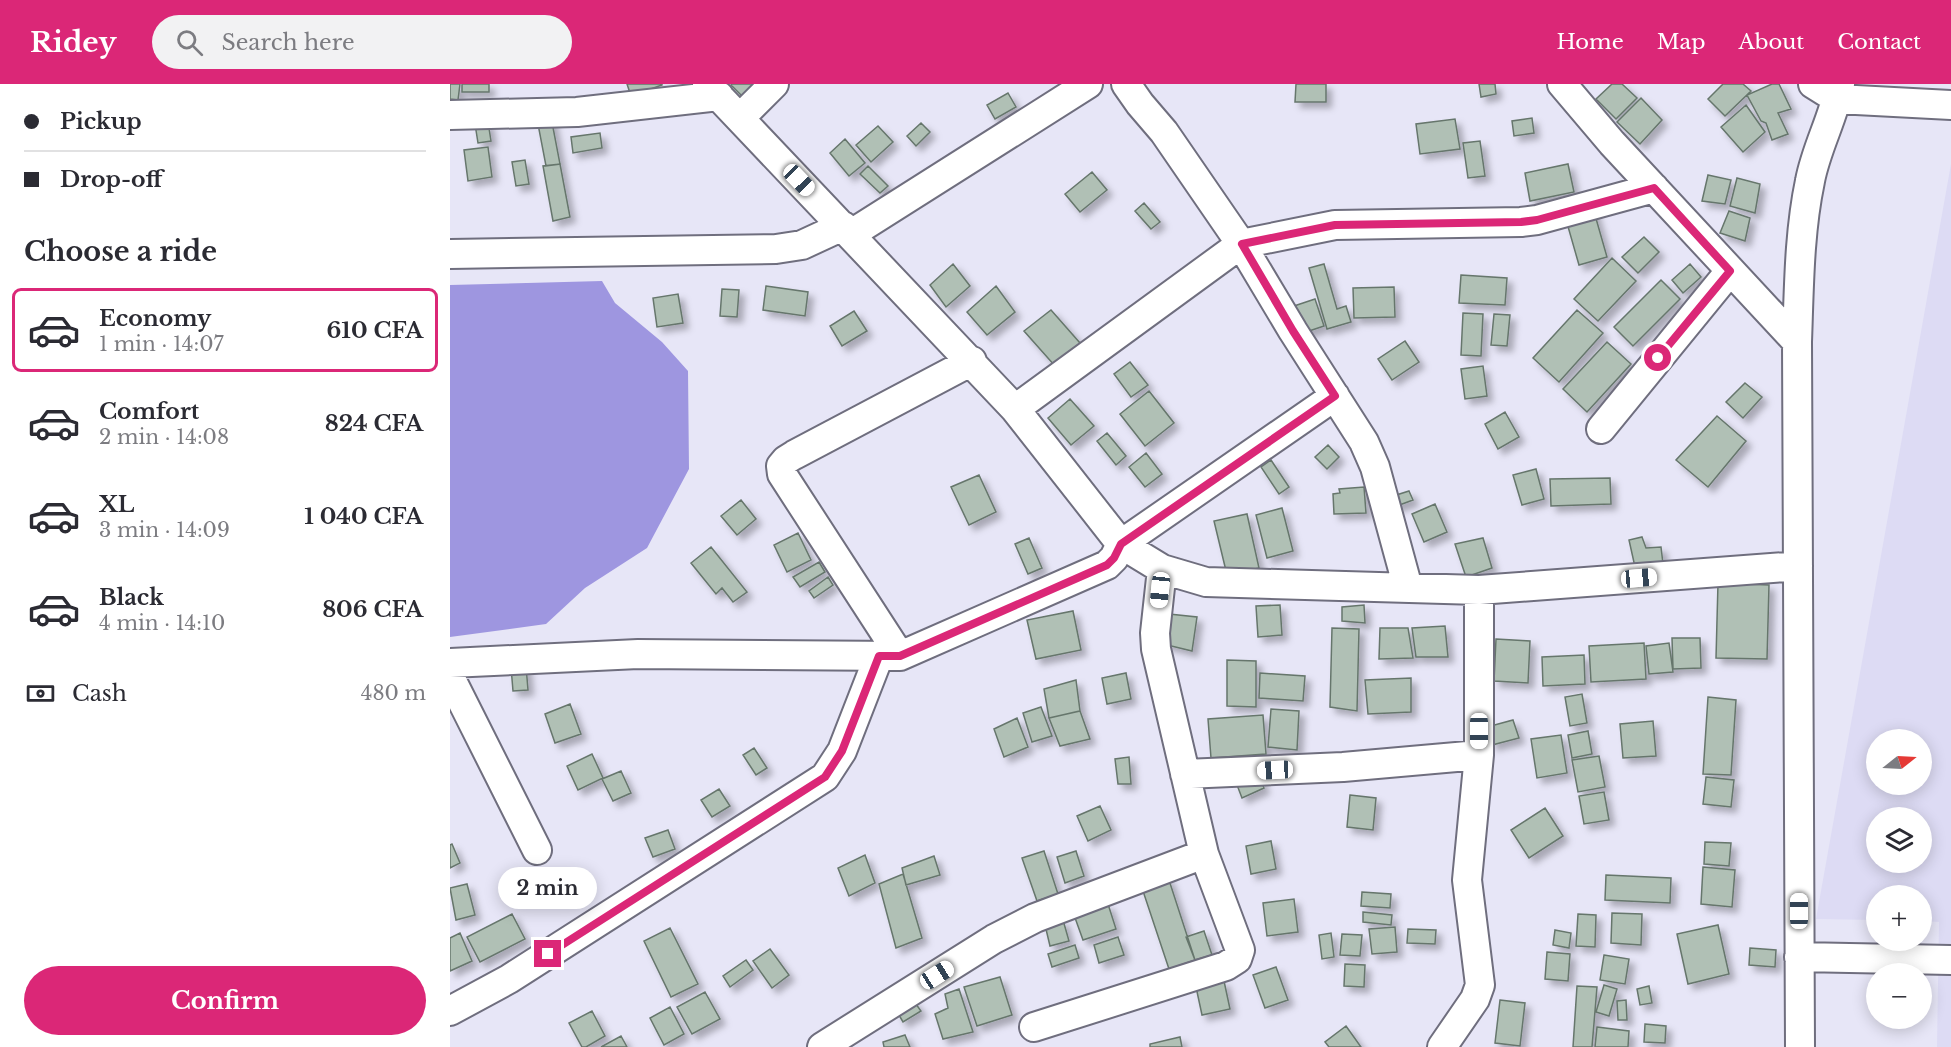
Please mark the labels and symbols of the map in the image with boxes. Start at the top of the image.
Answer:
car [780,161,818,199]
route start [1644,344,1671,371]
car [1620,567,1658,589]
car [1149,571,1171,609]
car [1470,713,1488,749]
north arrow [1866,729,1932,795]
car [1257,760,1293,780]
callout: 2 min [498,867,598,909]
car [1790,893,1808,929]
route end [534,940,561,967]
car [917,958,957,992]

